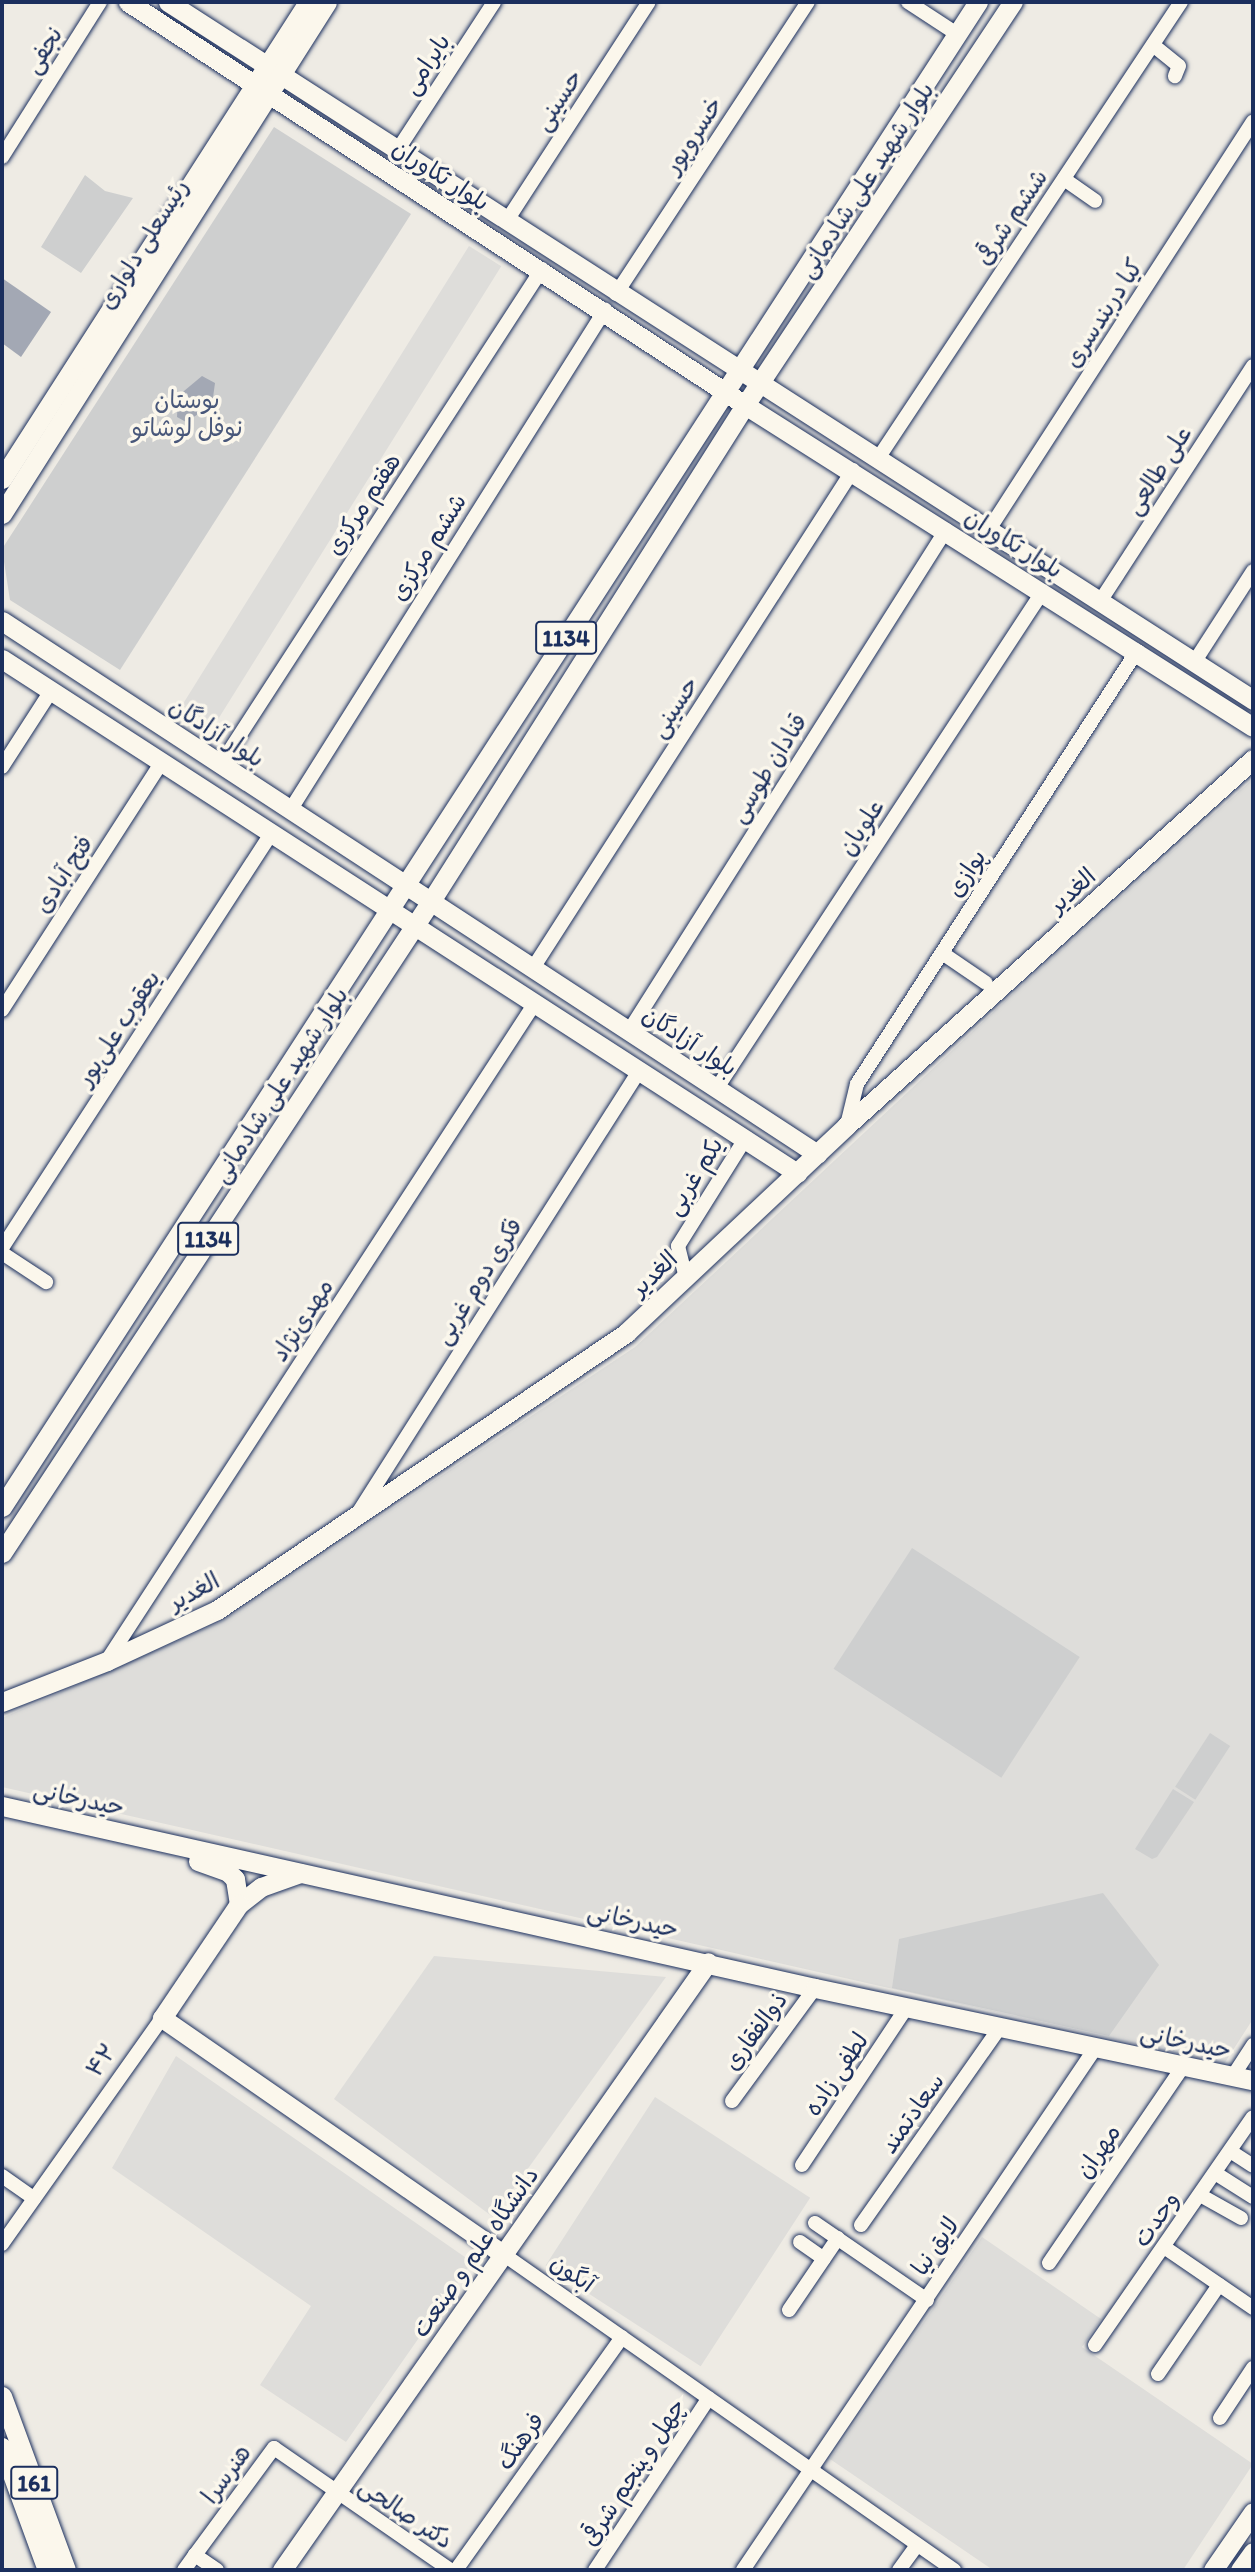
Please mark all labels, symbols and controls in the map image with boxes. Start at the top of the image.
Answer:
street label: نجفی [18,21,68,79]
street label: بایرامی [396,28,456,100]
street label: حسینی [528,64,588,136]
street label: بلوار شهید علی شادمانی [792,77,940,283]
street label: خسروپور [657,91,729,179]
street label: بلوار تکاوران [387,133,495,217]
street label: ششم شرقی [969,164,1053,270]
street label: رئیسعلی دلواری [92,174,194,314]
street label: کیا دربندسری [1057,253,1149,373]
park label: بوستان نوفل لوشاتو [131,386,243,442]
street label: علی طالعی [1119,420,1197,520]
street label: هفتم مرکزی [319,448,407,560]
street label: ششم مرکزی [384,488,472,606]
street label: بلوار تکاوران [960,502,1068,584]
road number: 1134 [534,618,598,658]
street label: حسینی [644,671,704,743]
street label: بلوار آزادگان [164,691,270,773]
street label: قنادان طوسی [723,708,813,828]
street label: علویان [832,793,890,861]
street label: فتح آبادی [27,830,99,918]
street label: پوازی [940,844,992,902]
street label: الغدیر [1043,861,1101,919]
street label: یعقوب علی‌پور [70,965,166,1091]
street label: بلوار شهید علی شادمانی [206,982,354,1188]
street label: بلوار آزادگان [637,1000,743,1082]
street label: یکم غربی [659,1132,729,1220]
street label: فکری دوم غربی [428,1212,528,1350]
road number: 1134 [176,1220,240,1258]
street label: الغدیر [625,1244,683,1302]
street label: مهدی‌نژاد [265,1273,339,1367]
street label: الغدیر [164,1566,224,1616]
street label: حیدرخانی [31,1774,127,1822]
street label: حیدرخانی [585,1896,681,1944]
street label: ذوالفقاری [717,1986,793,2076]
street label: حیدرخانی [1138,2017,1234,2065]
street label: لطفی زاده [798,2027,874,2121]
street label: ۴۲ [79,2038,123,2082]
street label: سعادتمند [874,2067,950,2159]
street label: مهران [1069,2119,1127,2183]
street label: دانشگاه علم و صنعت [406,2161,544,2343]
street label: وحدت [1127,2186,1185,2252]
street label: لایق نیا [905,2211,965,2281]
street label: آبگون [545,2248,601,2298]
street label: چهل و ‍پنجم شرقی [574,2393,692,2551]
street label: فرهنگ [490,2407,550,2475]
street label: هنرسرا [195,2439,257,2509]
road number: 161 [9,2464,58,2502]
street label: دکتر صالحی [354,2471,458,2555]

